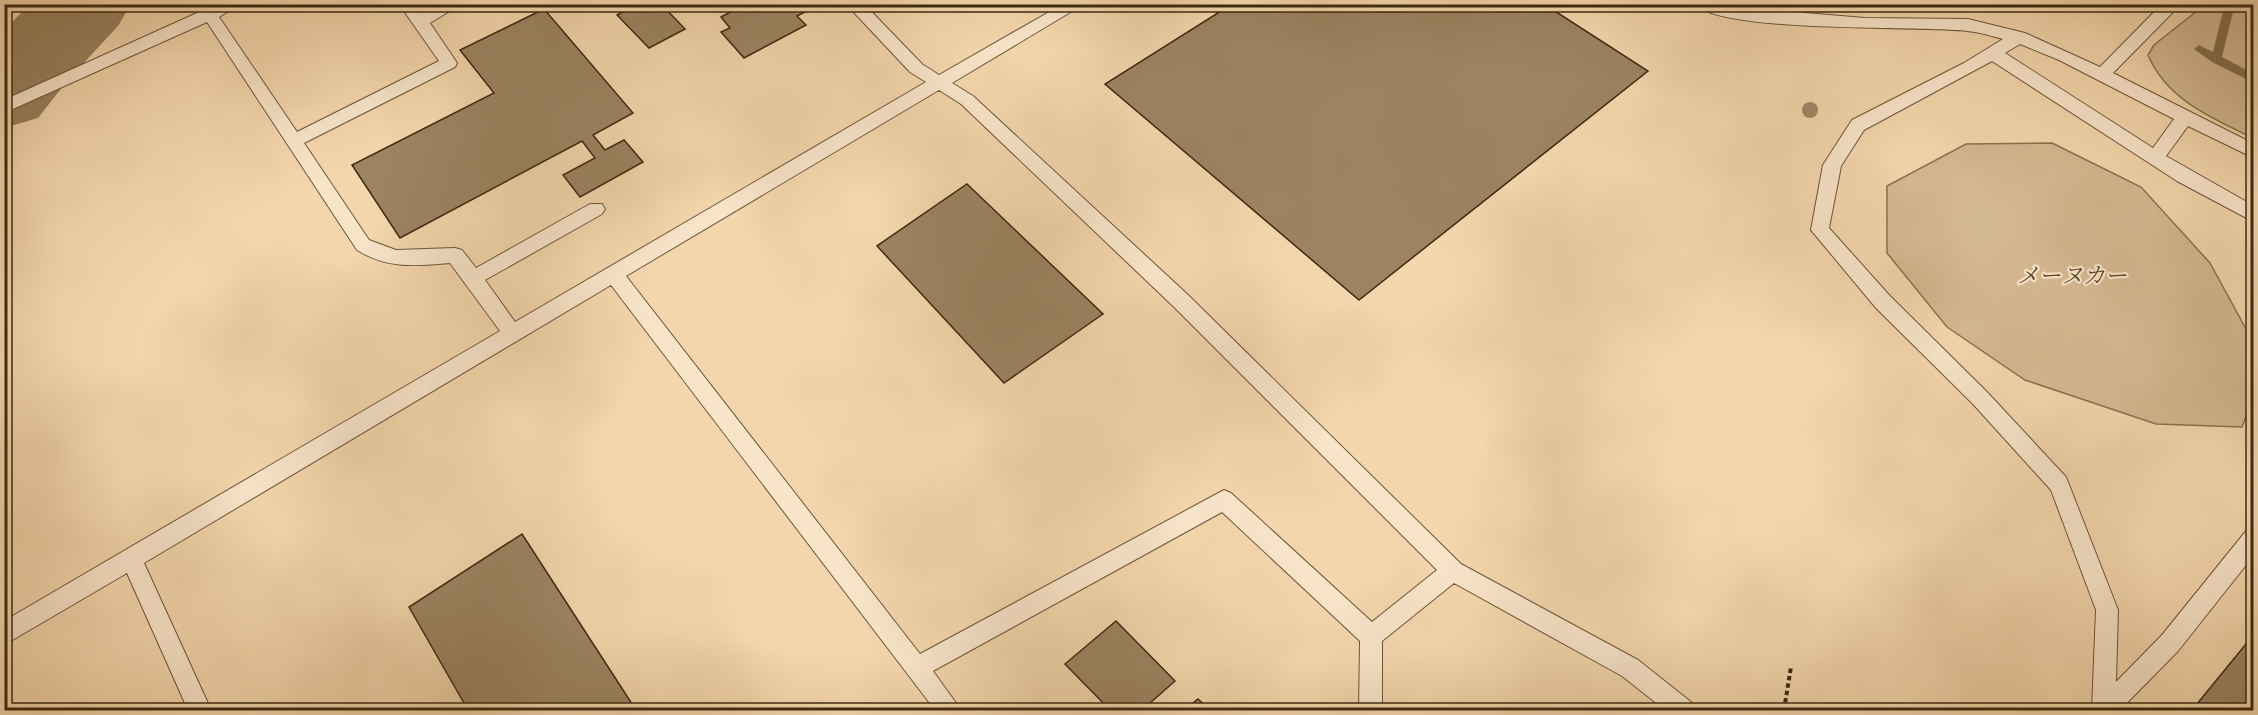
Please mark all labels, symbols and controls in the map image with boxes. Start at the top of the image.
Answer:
park label: メーヌカー [2017,262,2127,293]

